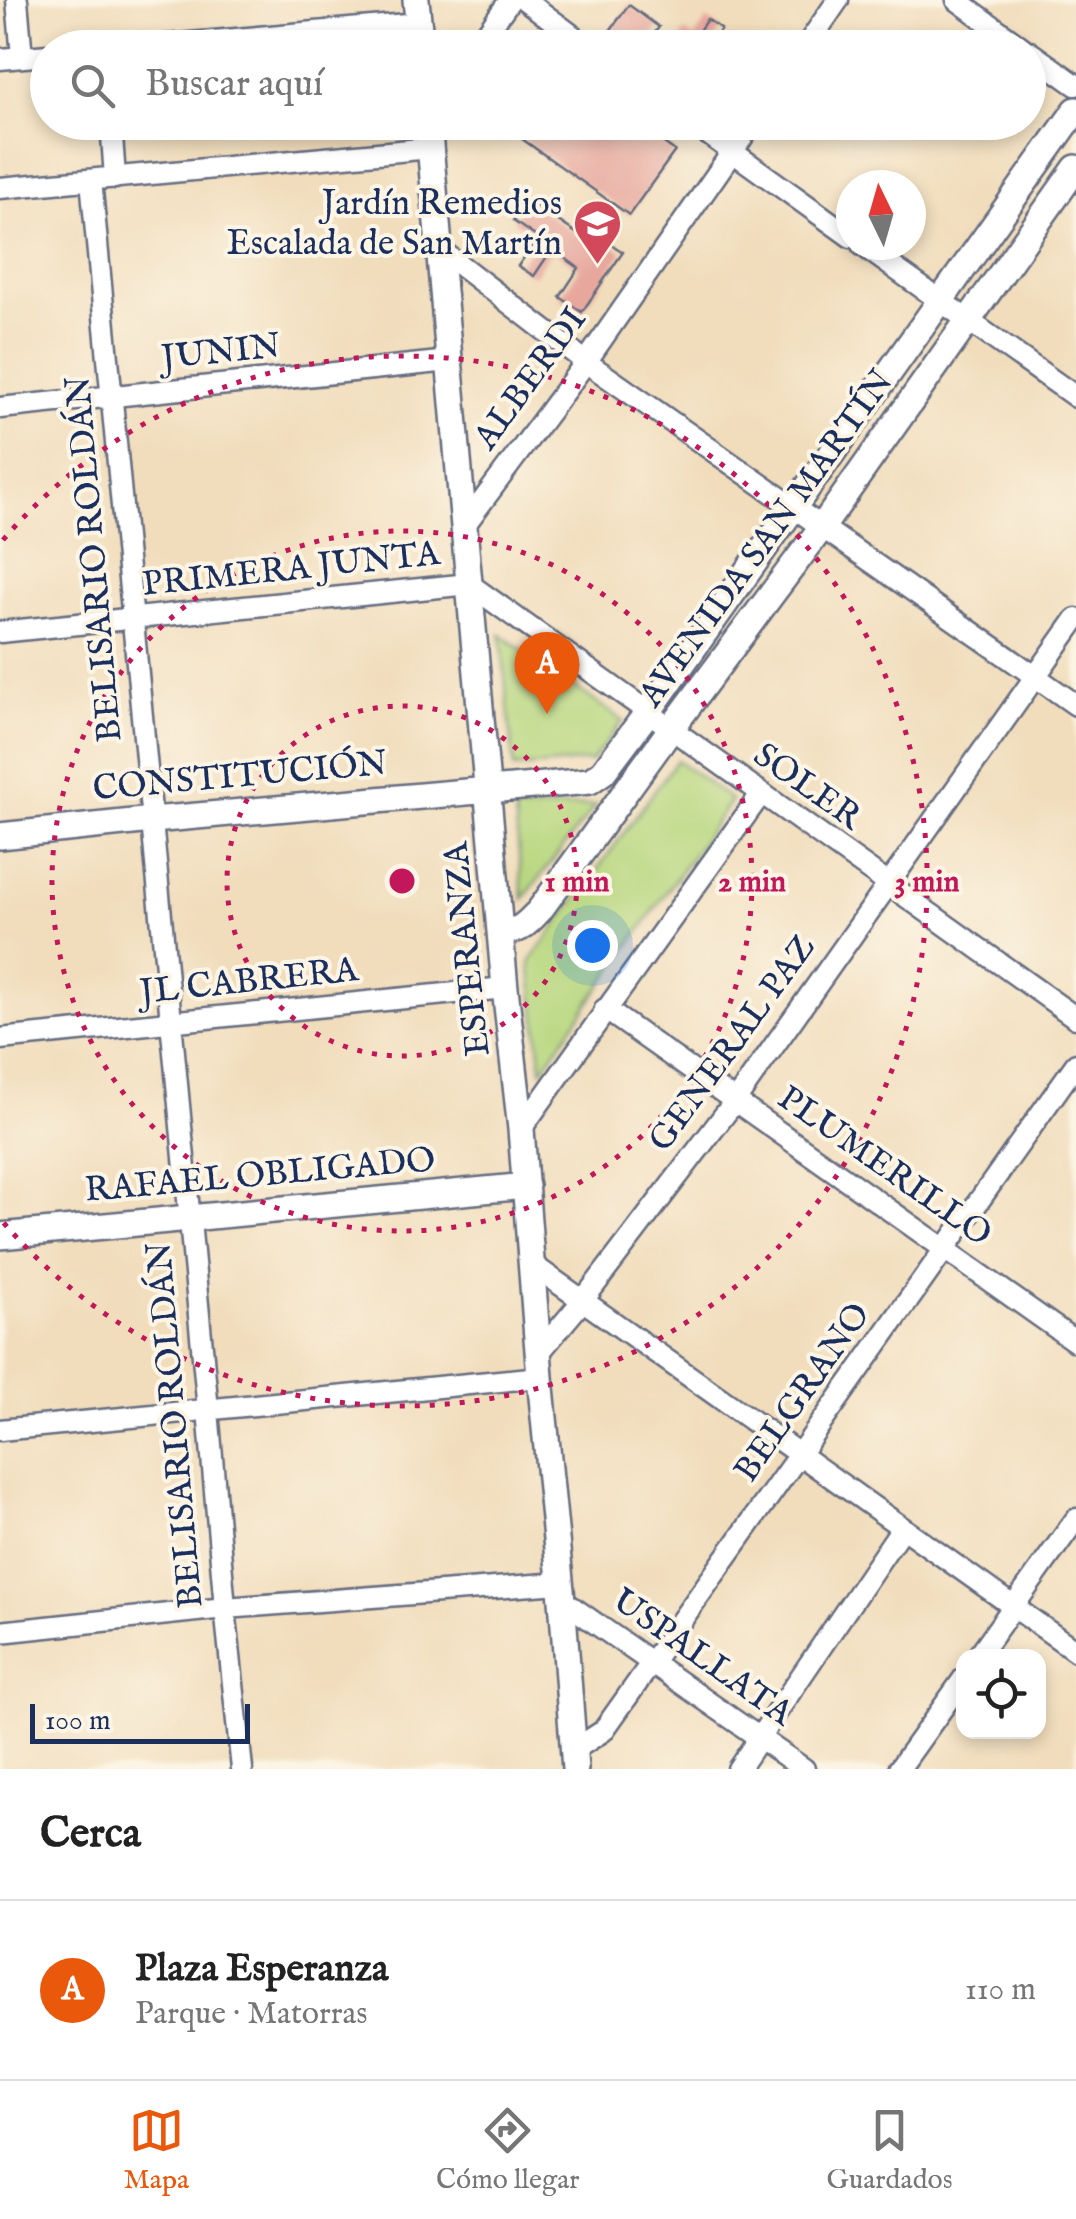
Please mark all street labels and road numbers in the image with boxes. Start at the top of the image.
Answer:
street label: ALBERDI [464,299,598,460]
street label: JUNIN [155,324,283,382]
street label: AVENIDA SAN MARTÍN [628,361,905,717]
street label: BELISARIO ROLDÁN [55,374,133,744]
street label: PRIMERA JUNTA [140,532,443,608]
street label: SOLER [744,734,871,841]
street label: CONSTITUCIÓN [91,741,389,812]
street label: ESPERANZA [434,838,502,1058]
street label: GENERAL PAZ [639,927,827,1161]
street label: JL CABRERA [134,948,362,1016]
street label: PLUMERILLO [768,1077,1000,1257]
street label: RAFAEL OBLIGADO [83,1138,437,1214]
street label: BELISARIO ROLDÁN [136,1240,214,1610]
street label: BELGRANO [725,1295,881,1491]
street label: USPALLATA [603,1579,802,1738]

